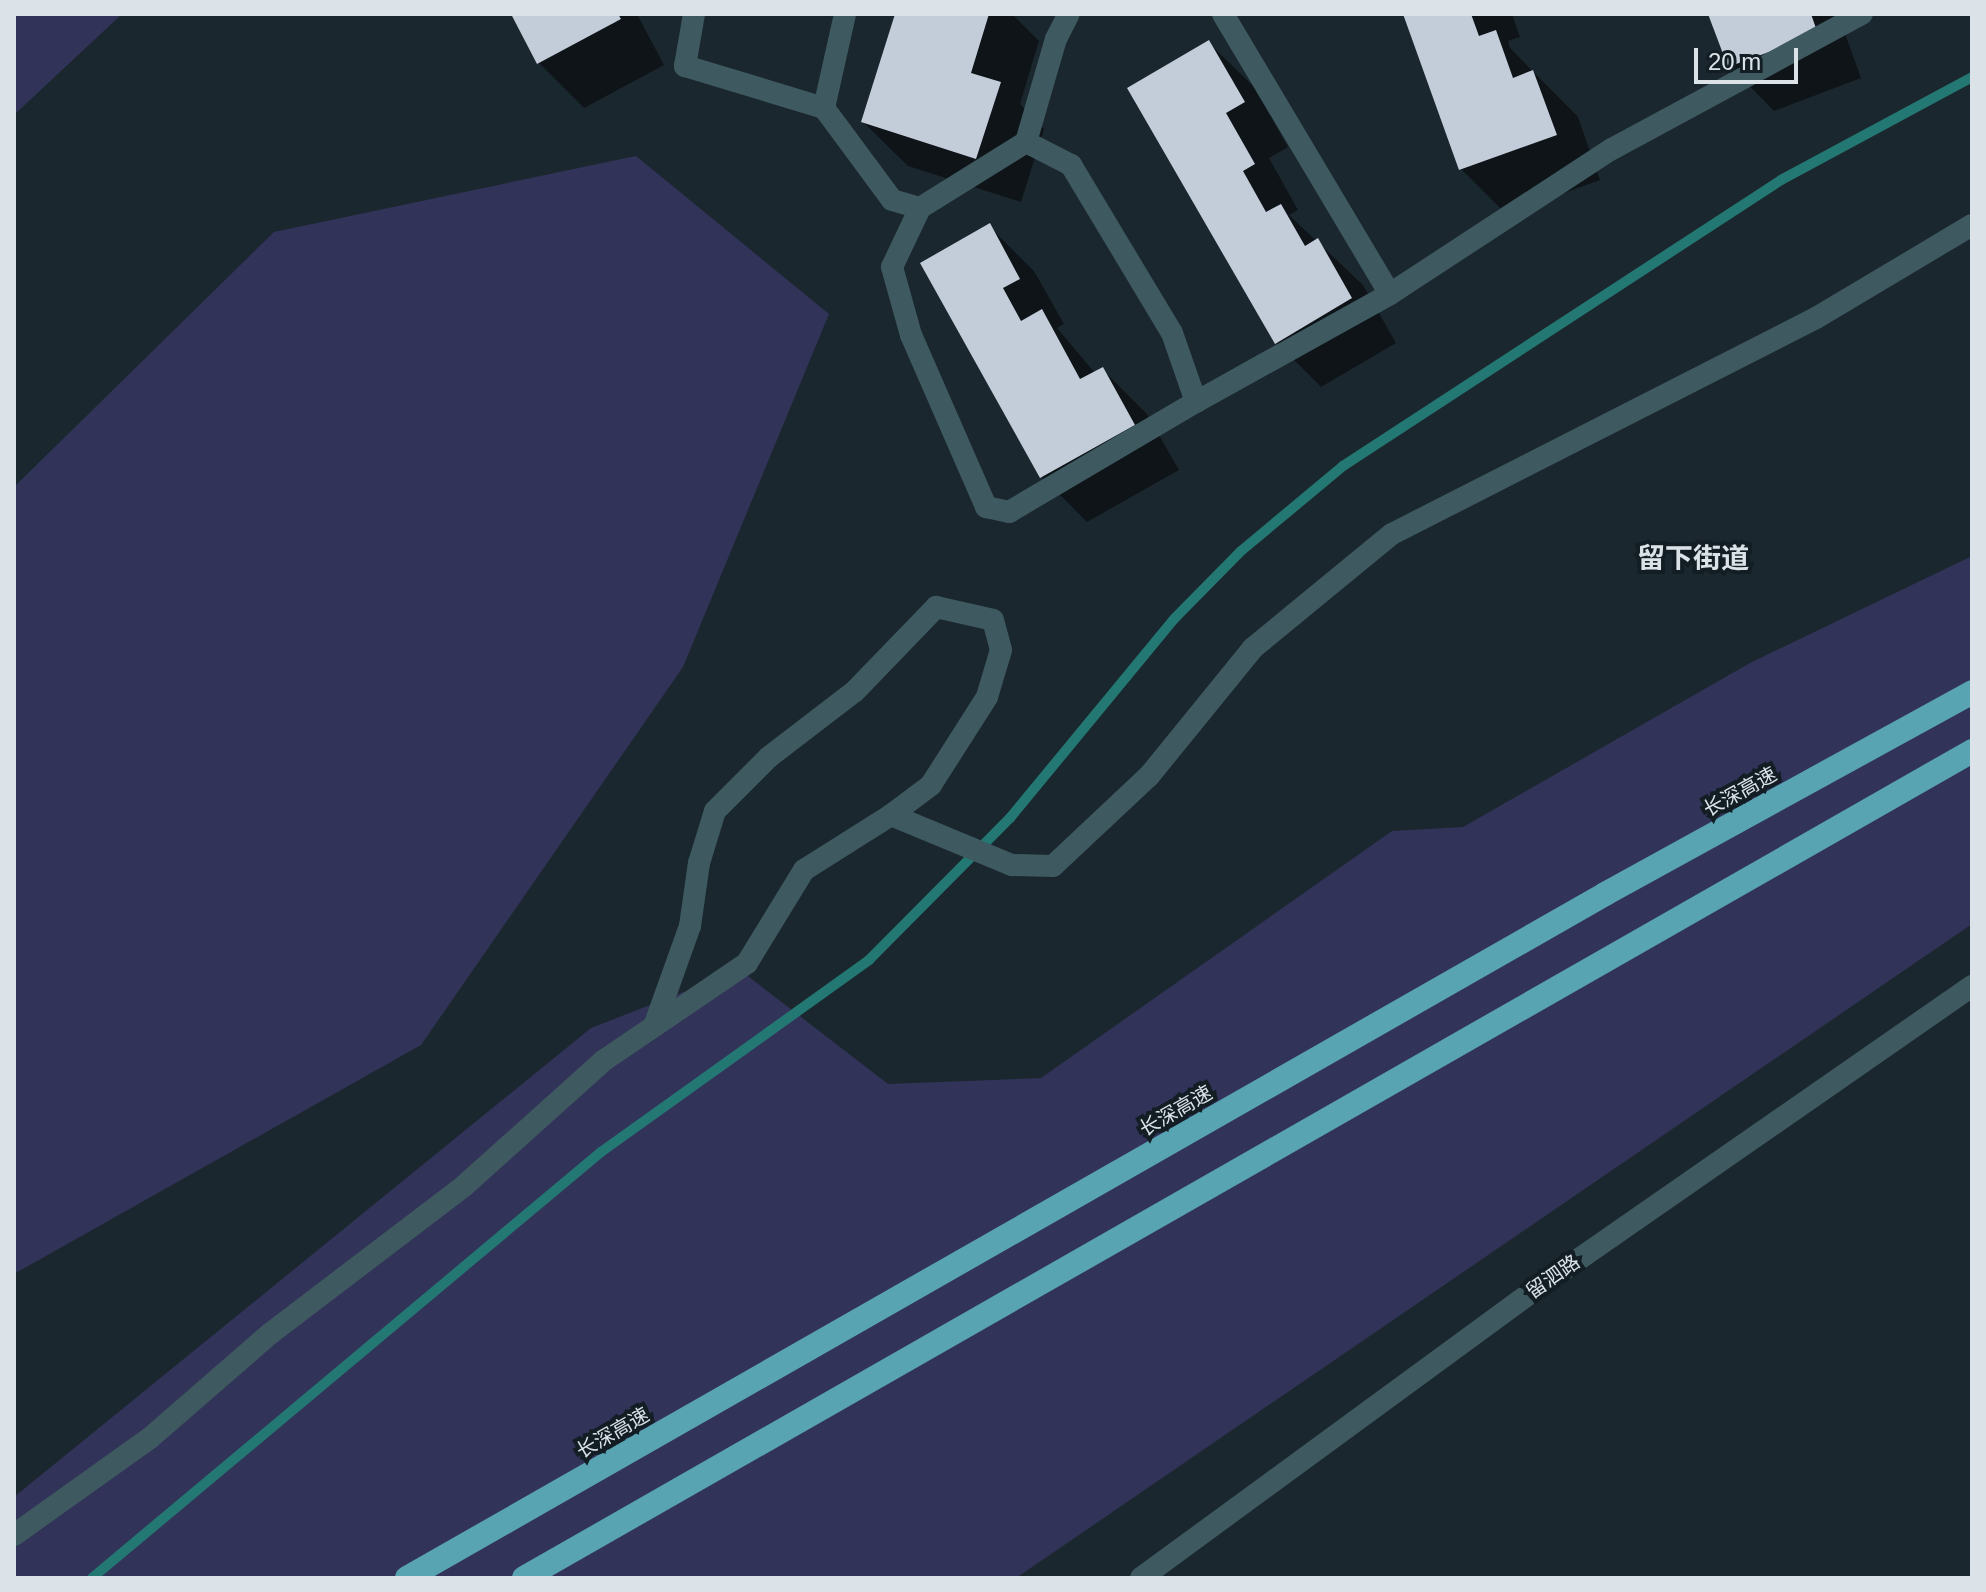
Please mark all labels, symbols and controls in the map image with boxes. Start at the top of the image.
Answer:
scale bar [1698,32,1802,82]
text: 20 m [1708,48,1761,75]
district label: 留下街道 [1637,542,1749,576]
street label: 长深高速 [1699,762,1781,822]
street label: 长深高速 [1135,1081,1217,1141]
street label: 留泗路 [1522,1250,1584,1304]
street label: 长深高速 [572,1403,654,1463]

